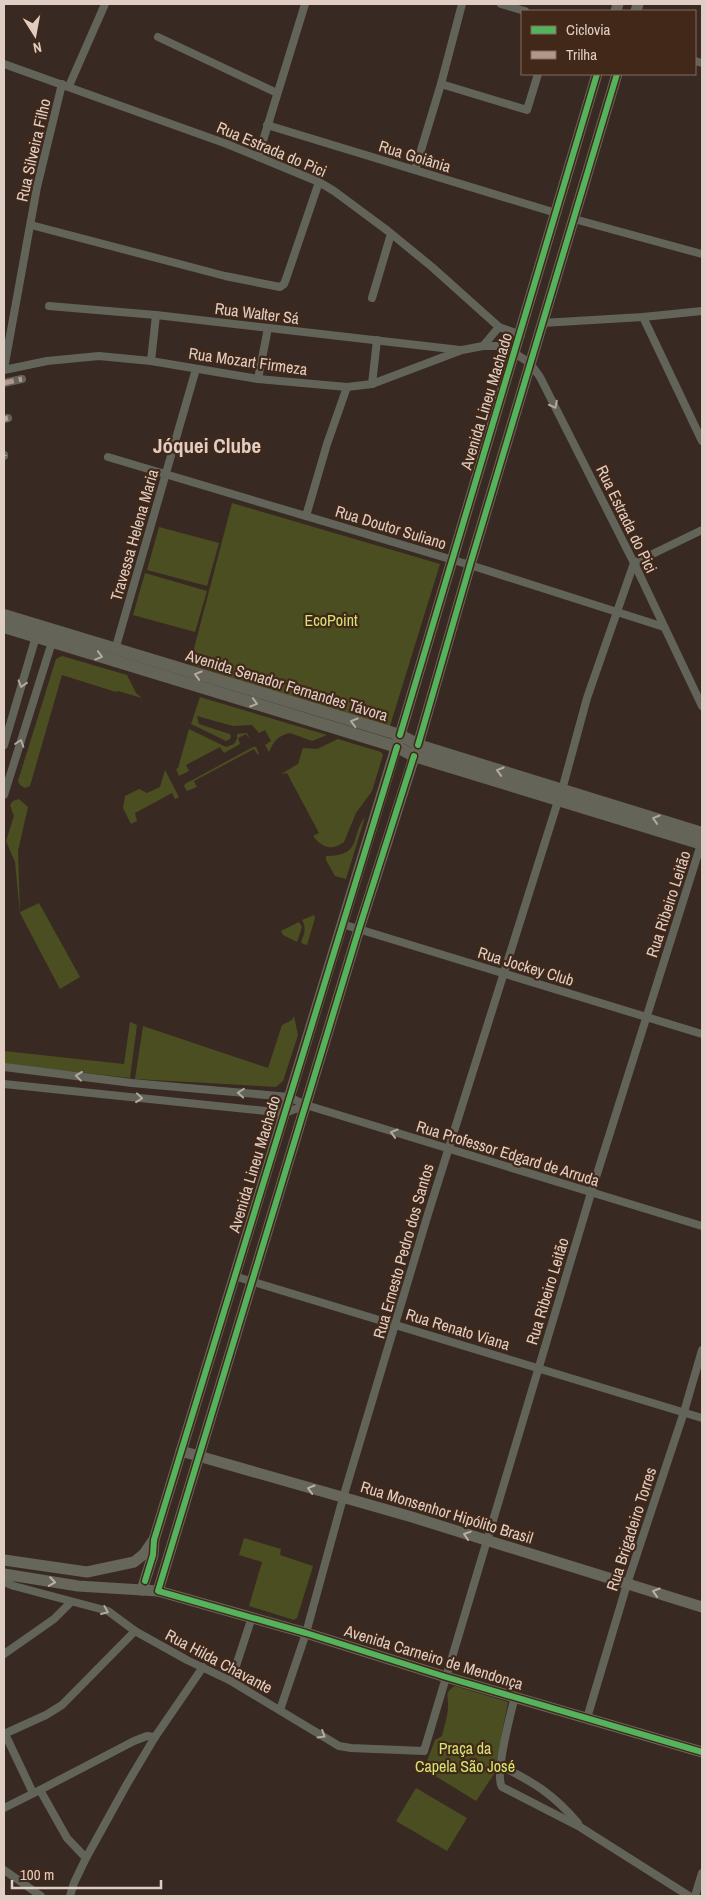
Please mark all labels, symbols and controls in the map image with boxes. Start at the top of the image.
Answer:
north arrow [10,10,60,60]
legend [521,10,696,75]
text: Ciclovia [566,19,611,40]
text: N [32,38,43,57]
text: Trilha [566,44,597,65]
street label: Rua Silveira Filho [10,96,56,204]
street label: Rua Estrada do Pici [214,116,330,182]
street label: Rua Goiânia [376,135,454,178]
street label: Rua Walter Sá [214,297,301,329]
street label: Avenida Lineu Machado [454,330,517,473]
street label: Rua Mozart Firmeza [187,342,309,380]
one-way arrow [548,400,559,409]
district label: Jóquei Clube [153,431,261,460]
street label: Rua Estrada do Pici [591,461,663,577]
street label: Travessa Helena Maria [105,466,163,603]
street label: Rua Doutor Suliano [333,500,449,554]
park label: EcoPoint [304,609,358,631]
street label: Avenida Senador Fernandes Távora [182,643,391,726]
one-way arrow [94,651,103,661]
one-way arrow [194,671,202,681]
one-way arrow [17,679,27,687]
one-way arrow [250,698,258,708]
one-way arrow [350,717,358,727]
one-way arrow [15,739,25,748]
one-way arrow [497,766,505,776]
one-way arrow [652,814,660,824]
street label: Rua Ribeiro Leitão [640,848,696,960]
street label: Rua Jockey Club [475,941,577,991]
one-way arrow [75,1071,83,1082]
one-way arrow [237,1088,245,1099]
one-way arrow [136,1092,144,1103]
street label: Avenida Lineu Machado [222,1093,285,1236]
street label: Rua Professor Edgard de Arruda [414,1115,603,1192]
one-way arrow [391,1128,399,1138]
street label: Rua Ernesto Pedro dos Santos [367,1161,439,1341]
street label: Rua Ribeiro Leitão [520,1235,574,1347]
street label: Rua Renato Viana [403,1303,513,1355]
street label: Rua Brigadeiro Torres [601,1464,661,1594]
street label: Rua Monsenhor Hipólito Brasil [358,1475,536,1549]
one-way arrow [307,1484,315,1494]
one-way arrow [463,1530,471,1540]
one-way arrow [47,1577,56,1587]
one-way arrow [652,1588,660,1598]
one-way arrow [100,1605,109,1616]
street label: Avenida Carneiro de Mendonça [341,1619,527,1695]
street label: Rua Hilda Chavante [162,1624,276,1698]
one-way arrow [316,1729,325,1739]
park label: Praça da Capela São José [415,1737,515,1777]
scale bar [12,1858,161,1890]
text: 100 m [20,1864,54,1885]

